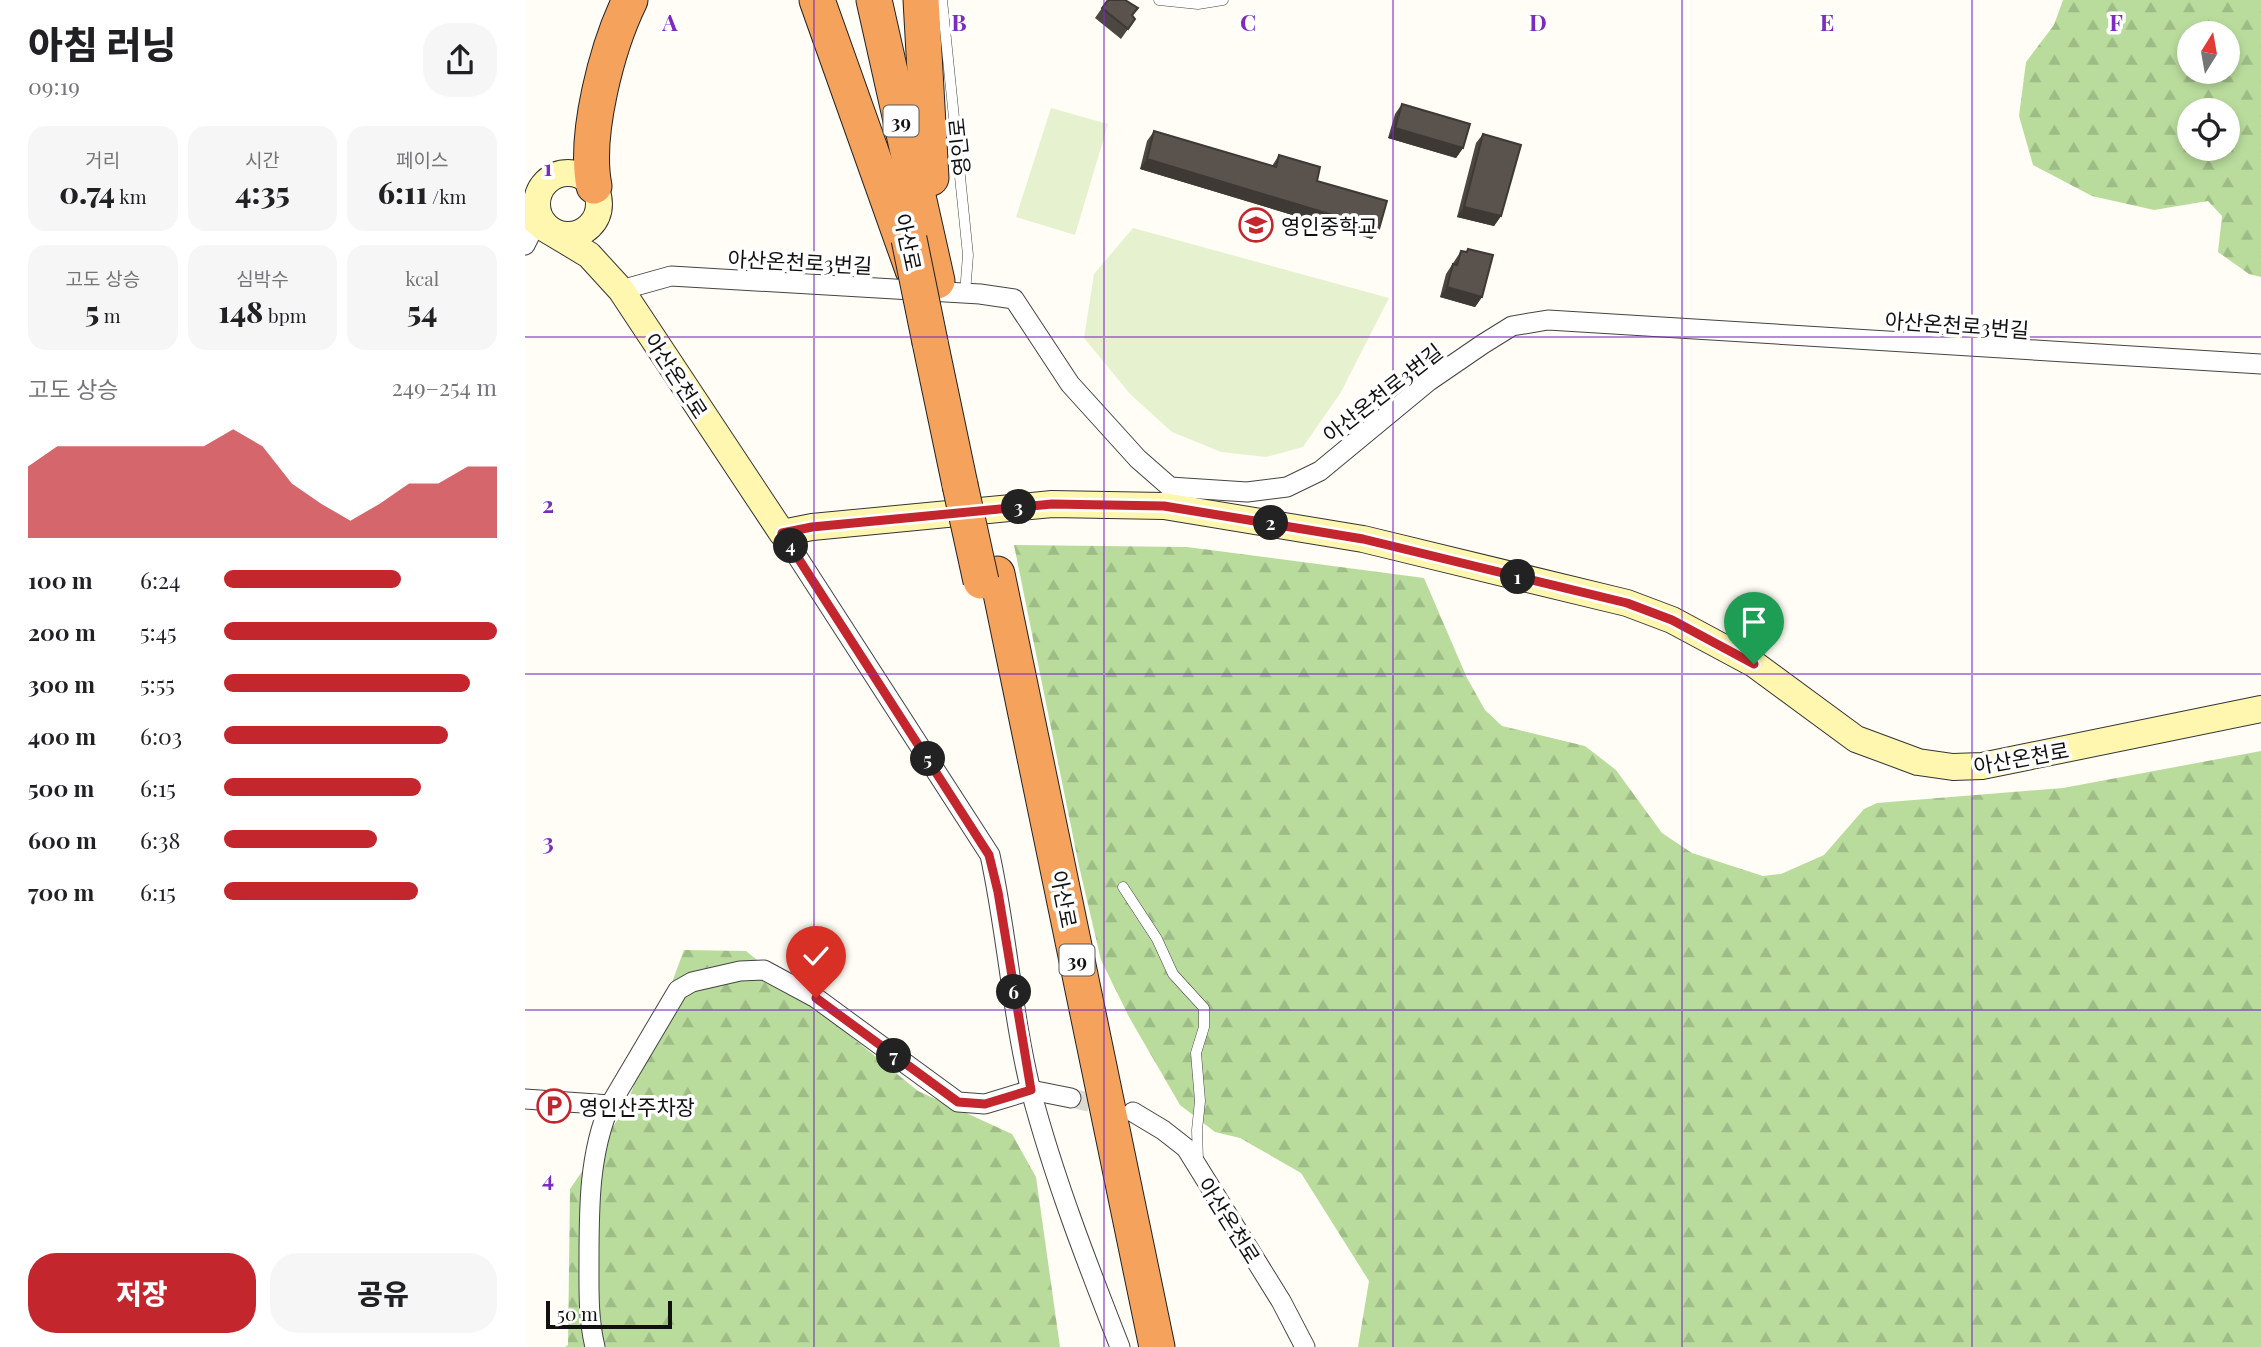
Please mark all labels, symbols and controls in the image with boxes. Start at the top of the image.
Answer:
text: A [661,6,678,37]
text: B [951,6,967,37]
text: C [1240,6,1256,37]
text: D [1529,6,1547,37]
text: E [1820,6,1834,37]
text: F [2109,6,2123,37]
text: 아침 러닝 [28,18,177,69]
north arrow [2177,21,2240,84]
map controls [2177,21,2240,161]
button: share [423,23,497,97]
text: 09:19 [28,70,80,101]
button: locate [2177,98,2240,161]
road number: 39 [883,105,919,136]
street label: 영인로 [941,117,975,177]
text: 거리 [85,146,120,172]
text: 시간 [245,146,280,172]
text: 페이스 [396,146,448,172]
text: 1 [544,151,553,182]
text: 0.74 [59,172,115,212]
text: 4:35 [235,172,290,212]
text: 6:11 [378,172,427,212]
text: km [115,183,147,209]
text: /km [427,183,466,209]
school or university icon: 영인중학교 [1237,206,1275,244]
street label: 아산로 [889,211,929,273]
place label: 영인중학교 [1281,211,1378,239]
street label: 아산온천로3번길 [727,243,873,279]
text: 고도 상승 [66,265,140,291]
text: 심박수 [236,265,289,291]
text: kcal [405,265,439,291]
text: 5 [85,291,99,331]
text: 148 [218,291,263,331]
text: 54 [407,291,437,331]
text: m [99,302,121,328]
text: bpm [263,302,307,328]
street label: 아산온천로3번길 [1884,305,2030,343]
street label: 아산온천로 [639,327,715,423]
street label: 아산온천로3번길 [1316,336,1448,448]
text: 249–254 m [392,371,497,402]
text: 고도 상승 [28,373,118,404]
text: 2 [542,488,554,519]
pin: 3 [1001,490,1037,524]
text: 3 [1014,493,1023,519]
pin: 2 [1253,505,1289,540]
text: 2 [1266,509,1275,535]
pin: 4 [773,528,809,564]
text: 4 [785,532,796,558]
pin: 1 [1501,560,1535,594]
text: 1 [1514,563,1521,589]
text: 100 m [28,564,93,595]
text: 6:24 [140,564,180,595]
pin [1724,592,1784,664]
icon: arrive [1735,603,1773,641]
text: 200 m [28,616,96,647]
text: 5:45 [140,616,177,647]
text: 300 m [28,668,95,699]
text: 5:55 [140,668,175,699]
text: 400 m [28,720,96,751]
text: 6:03 [140,720,182,751]
street label: 아산온천로 [1971,735,2071,779]
pin: 5 [911,742,945,776]
text: 5 [923,745,932,771]
text: 500 m [28,772,94,803]
text: 6:15 [140,772,176,803]
text: 600 m [28,824,97,855]
text: 6:38 [140,824,180,855]
text: 3 [542,825,554,856]
street label: 아산로 [1046,868,1084,930]
text: 700 m [28,876,94,907]
text: 6:15 [140,876,176,907]
pin [786,926,846,998]
icon: check [797,937,835,975]
road number: 39 [1059,944,1095,976]
pin: 6 [997,974,1031,1010]
text: 6 [1008,978,1019,1004]
pin: 7 [877,1038,911,1074]
text: 7 [889,1042,898,1068]
parking icon: 영인산주차장 [535,1087,573,1125]
place label: 영인산주차장 [579,1092,695,1120]
text: 4 [542,1162,554,1193]
street label: 아산온천로 [1193,1172,1267,1268]
button: 저장 [28,1253,256,1333]
button: 공유 [270,1253,497,1333]
scale bar [546,1298,672,1330]
text: 50 m [557,1300,598,1326]

